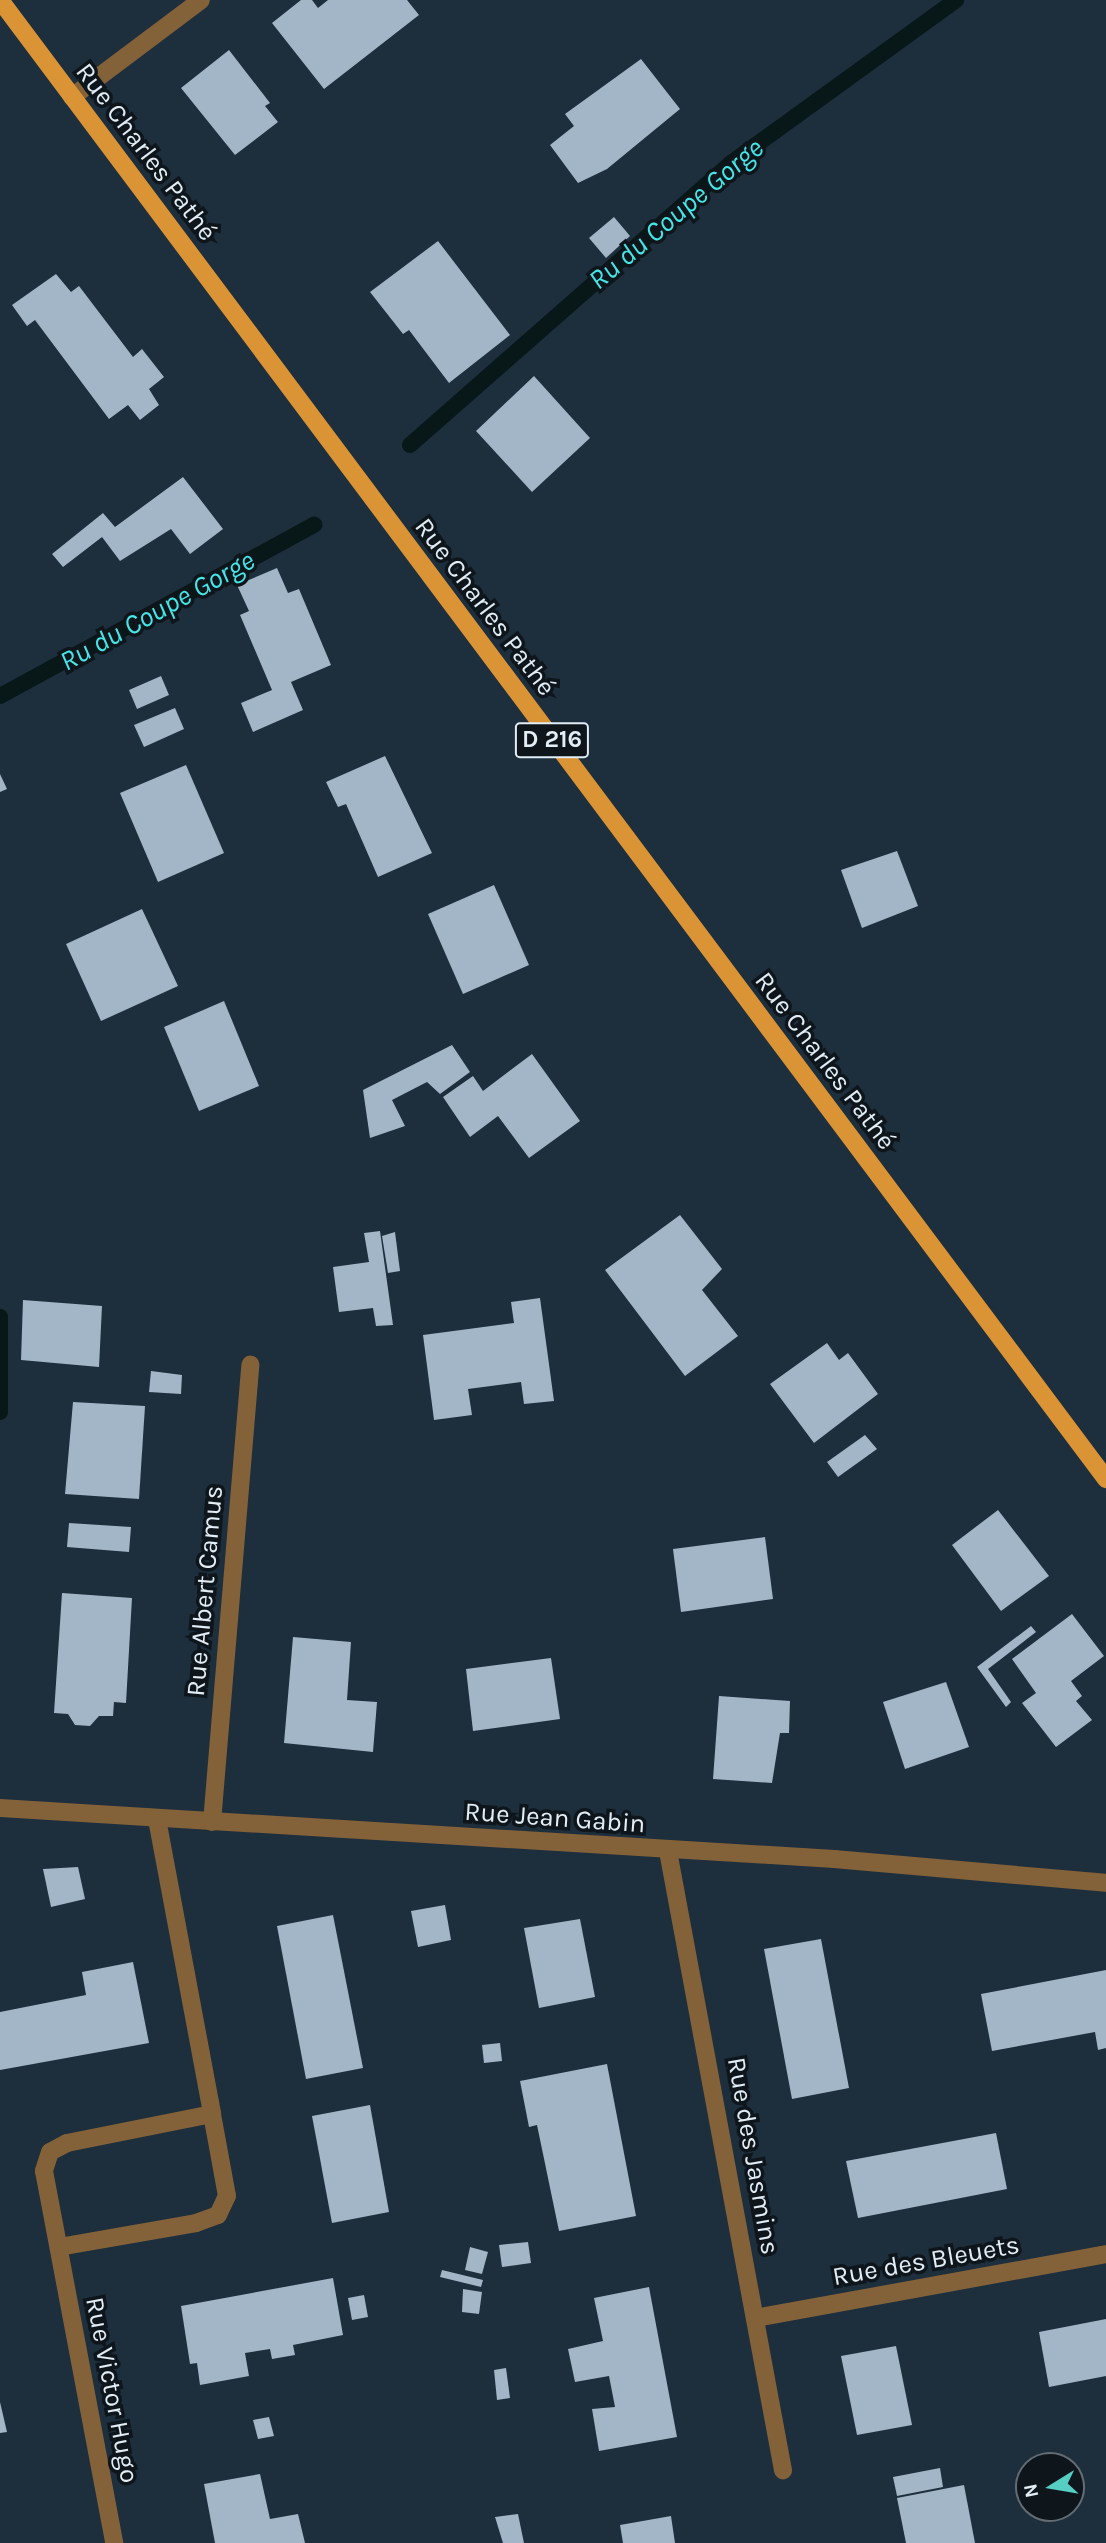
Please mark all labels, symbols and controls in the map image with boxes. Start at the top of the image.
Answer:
street label: Rue Charles Pathé [69,57,223,247]
water label: Ru du Coupe Gorge [582,131,770,297]
street label: Rue Charles Pathé [408,512,562,702]
water label: Ru du Coupe Gorge [54,544,260,678]
road number: D 216 [514,720,590,760]
street label: Rue Charles Pathé [748,966,902,1156]
street label: Rue Albert Camus [180,1484,230,1698]
street label: Rue Jean Gabin [464,1796,646,1840]
street label: Rue des Jasmins [720,2055,786,2257]
street label: Rue des Bleuets [830,2229,1022,2293]
street label: Rue Victor Hugo [79,2294,145,2486]
north arrow [1015,2452,1085,2522]
text: N [1019,2482,1043,2499]

